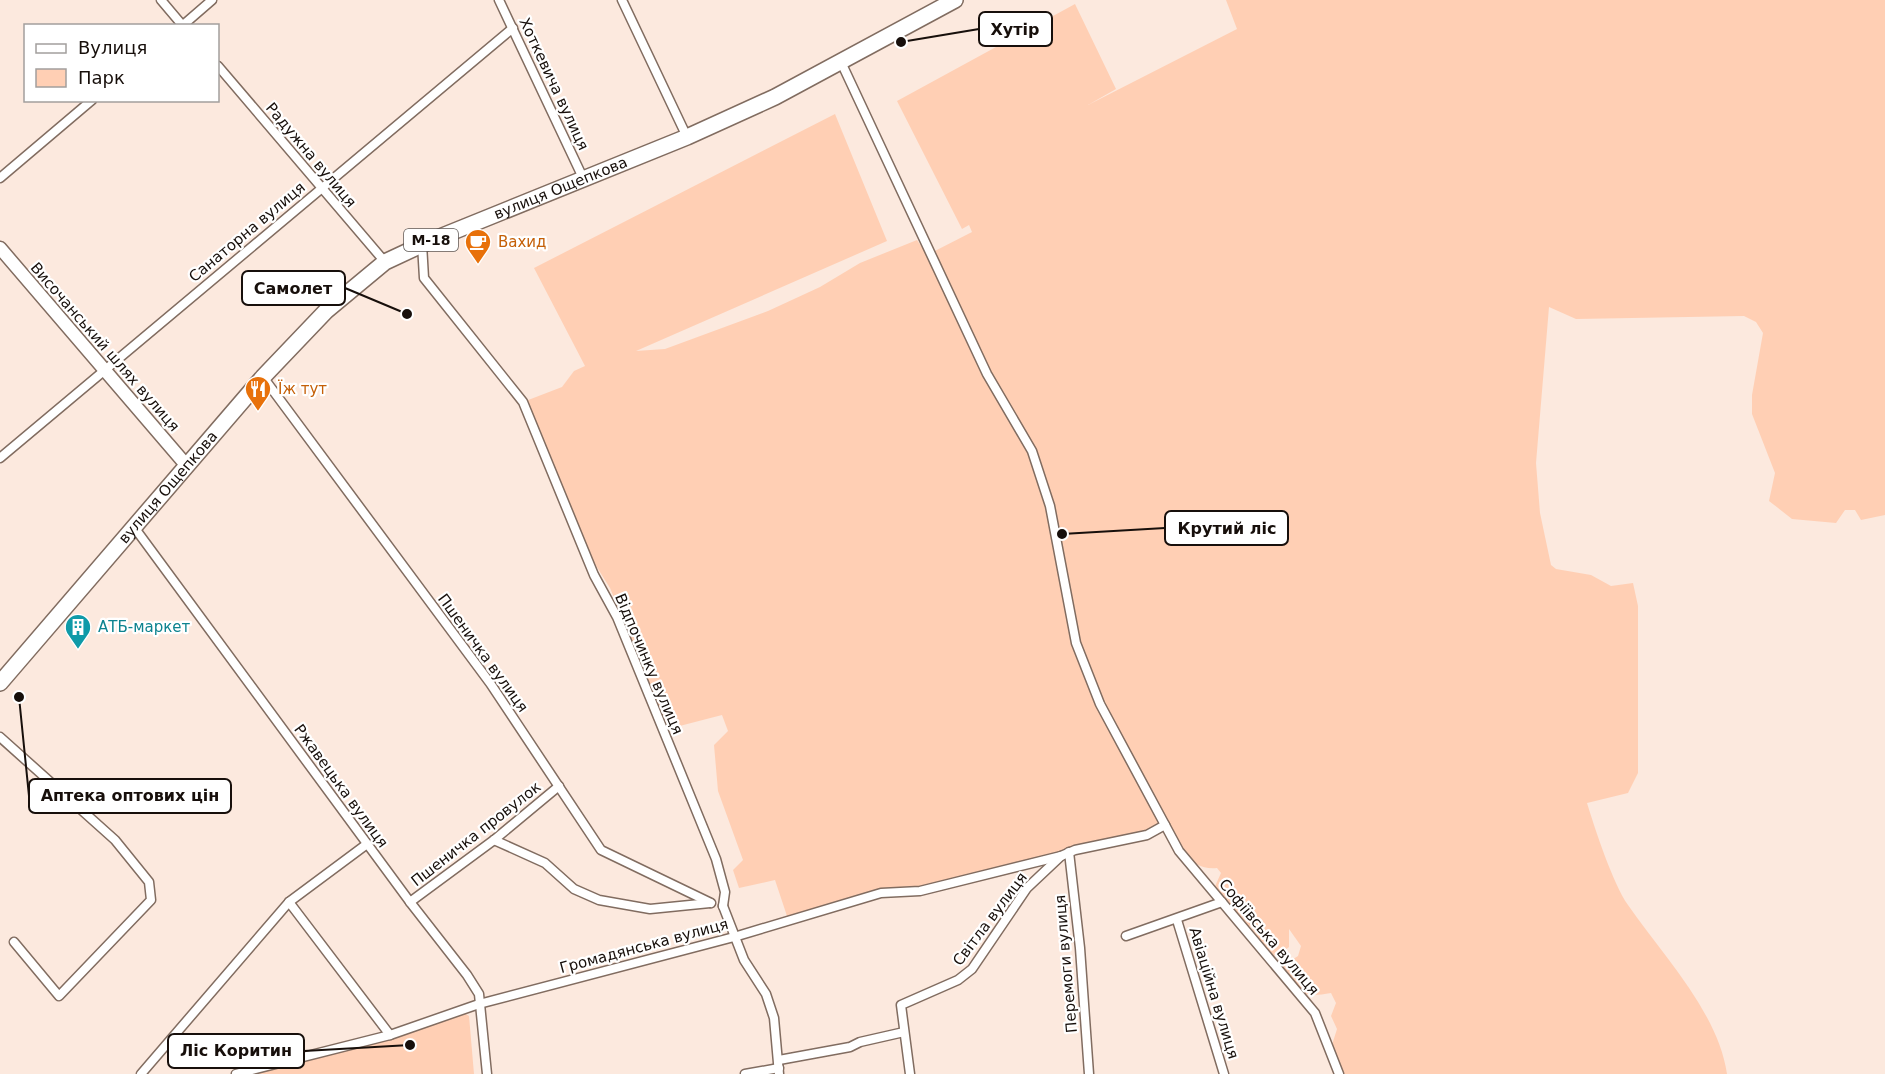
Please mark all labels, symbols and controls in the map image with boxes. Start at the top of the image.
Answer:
callout: Хутір [979,12,1052,46]
street label: Хоткевича вулиця [515,15,593,153]
text: Хутір [991,20,1039,39]
legend [24,24,219,102]
text: Вулиця [78,37,147,58]
text: Парк [78,67,125,88]
street label: Радужна вулиця [262,99,360,211]
street label: вулиця Ощепкова [491,153,630,223]
street label: Санаторна вулиця [185,178,309,286]
cafe icon: Вахид [463,227,493,265]
road number: М-18 [404,229,458,251]
place label: Вахид [498,233,546,251]
street label: Височанський шлях вулиця [27,259,183,435]
callout: Самолет [242,271,345,305]
text: Самолет [254,279,333,298]
restaurant icon: Їж тут [243,374,273,412]
place label: Їж тут [278,379,327,398]
street label: вулиця Ощепкова [115,427,221,547]
callout: Крутий ліс [1165,511,1288,545]
text: Крутий ліс [1178,519,1276,538]
street label: Пшеничка вулиця [434,590,532,716]
street label: Відпочинку вулиця [611,591,687,737]
building icon: АТБ-маркет [63,612,93,650]
place label: АТБ-маркет [98,618,190,636]
street label: Ржавецька вулиця [290,721,392,851]
street label: Пшеничка провулок [408,778,544,890]
callout: Аптека оптових цін [29,779,231,813]
text: Аптека оптових цін [41,786,219,805]
street label: Світла вулиця [949,869,1031,969]
street label: Софіївська вулиця [1215,875,1323,999]
street label: Перемоги вулиця [1051,894,1081,1034]
street label: Громадянська вулиця [558,915,730,977]
street label: Авіаційна вулиця [1185,925,1243,1061]
callout: Ліс Коритин [168,1034,304,1068]
text: Ліс Коритин [180,1041,292,1060]

